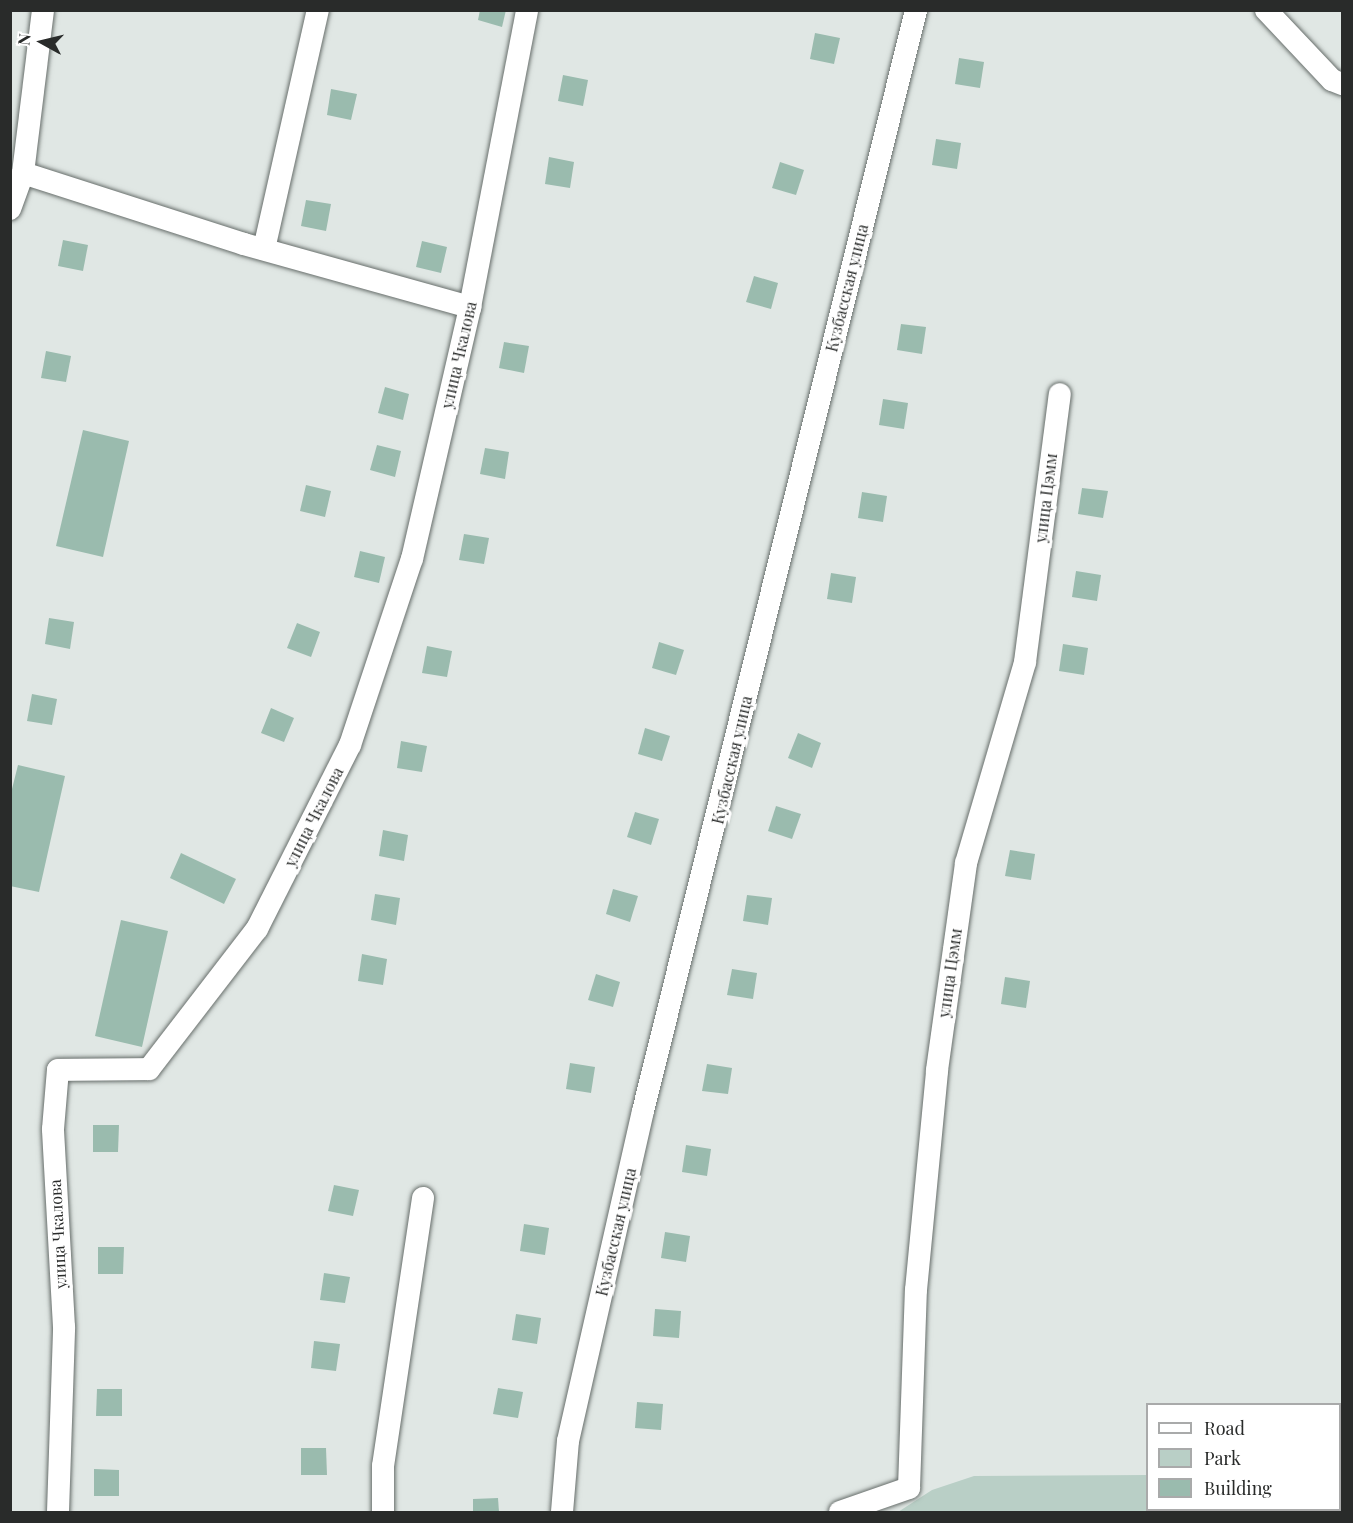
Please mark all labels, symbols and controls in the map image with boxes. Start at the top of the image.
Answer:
north arrow [12,12,72,72]
text: N [12,32,35,47]
street label: Кузбасская улица [822,222,872,354]
street label: улица Чкалова [437,299,481,411]
street label: улица Цэмм [1031,452,1061,544]
street label: Кузбасская улица [708,694,756,826]
street label: улица Чкалова [281,764,347,870]
street label: улица Цэмм [934,927,966,1019]
street label: Кузбасская улица [592,1166,640,1298]
street label: улица Чкалова [46,1179,70,1289]
legend [1146,1403,1341,1511]
text: Road [1204,1416,1245,1440]
text: Park [1204,1446,1241,1470]
text: Building [1204,1476,1272,1500]

